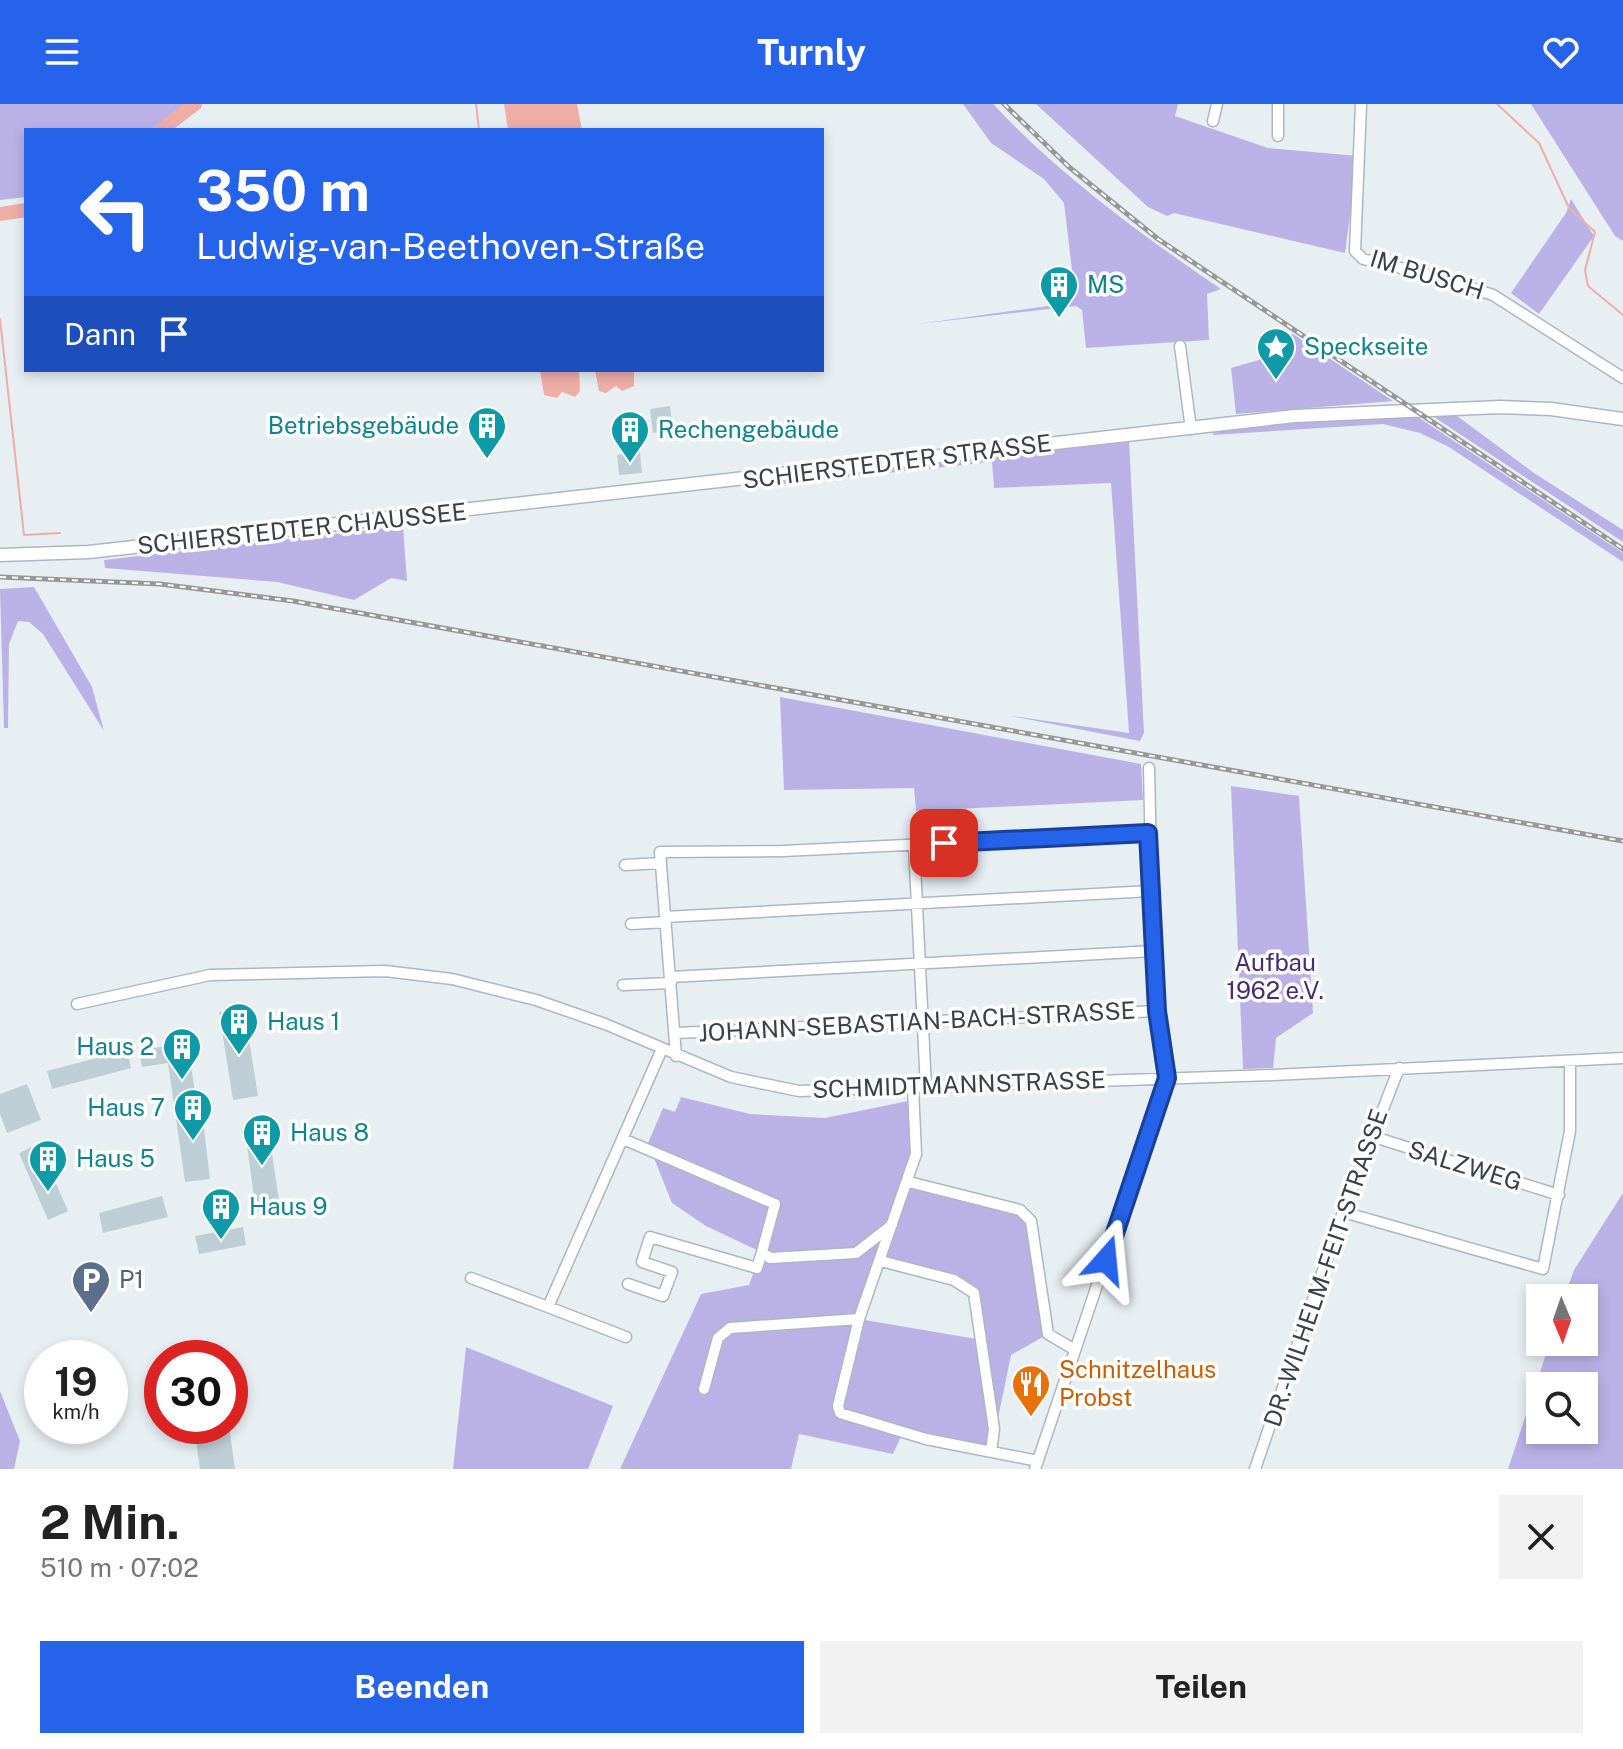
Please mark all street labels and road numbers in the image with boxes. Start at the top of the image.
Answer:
street label: IM BUSCH [1367,243,1488,305]
street label: SCHIERSTEDTER STRASSE [741,428,1053,494]
street label: SCHIERSTEDTER CHAUSSEE [136,497,468,559]
street label: JOHANN-SEBASTIAN-BACH-STRASSE [698,996,1136,1046]
street label: SCHMIDTMANNSTRASSE [812,1065,1106,1103]
street label: DR.-WILHELM-FEIT-STRASSE [1257,1105,1393,1430]
street label: SALZWEG [1405,1134,1526,1196]

